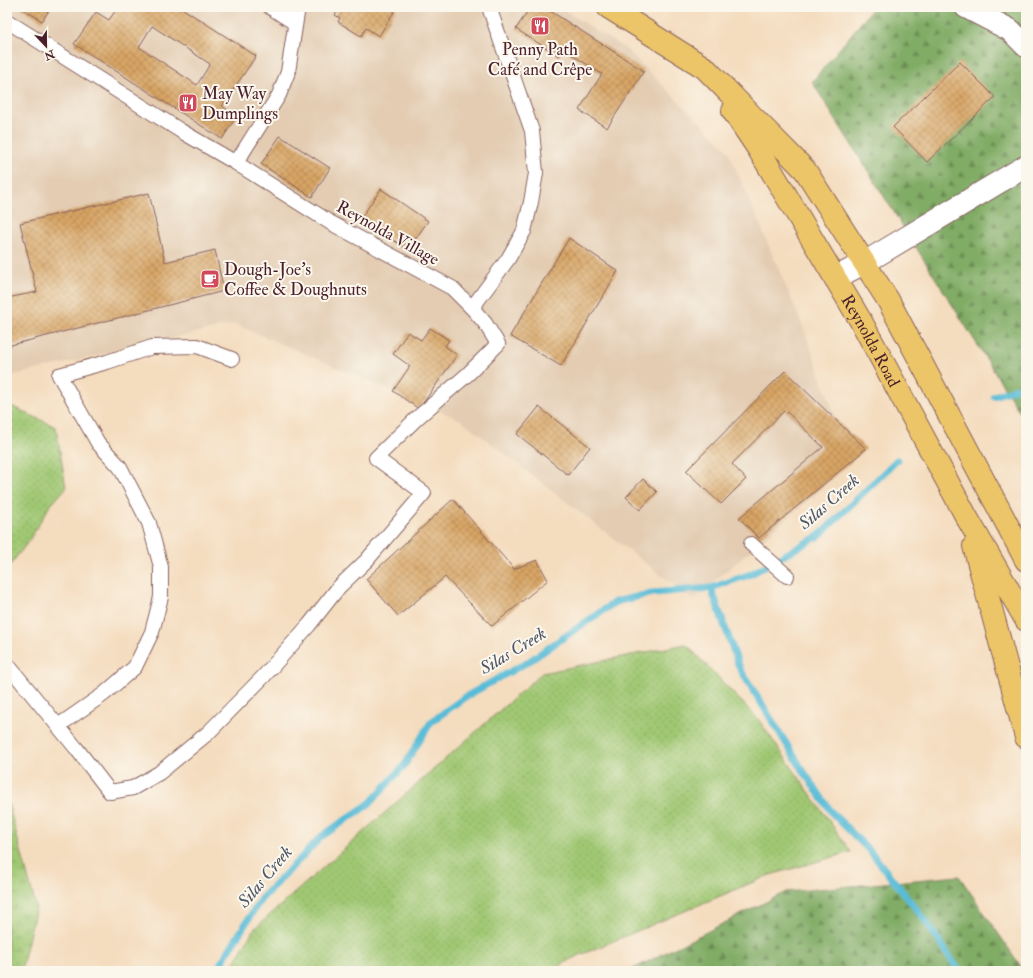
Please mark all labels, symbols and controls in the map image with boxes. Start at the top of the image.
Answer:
restaurant icon: Penny Path Café and Crêpe [529,15,551,37]
north arrow [26,26,66,66]
place label: Penny Path Café and Crêpe [488,39,592,81]
text: N [41,47,57,63]
place label: May Way Dumplings [202,83,278,125]
restaurant icon: May Way Dumplings [177,92,199,114]
street label: Reynolda Village [332,196,443,271]
place label: Dough-Joe's Coffee & Doughnuts [224,259,367,300]
cafe icon: Dough-Joe's Coffee & Doughnuts [199,268,221,290]
street label: Reynolda Road [837,291,905,391]
water label: Silas Creek [793,469,864,536]
water label: Silas Creek [475,622,551,680]
water label: Silas Creek [232,841,298,913]

